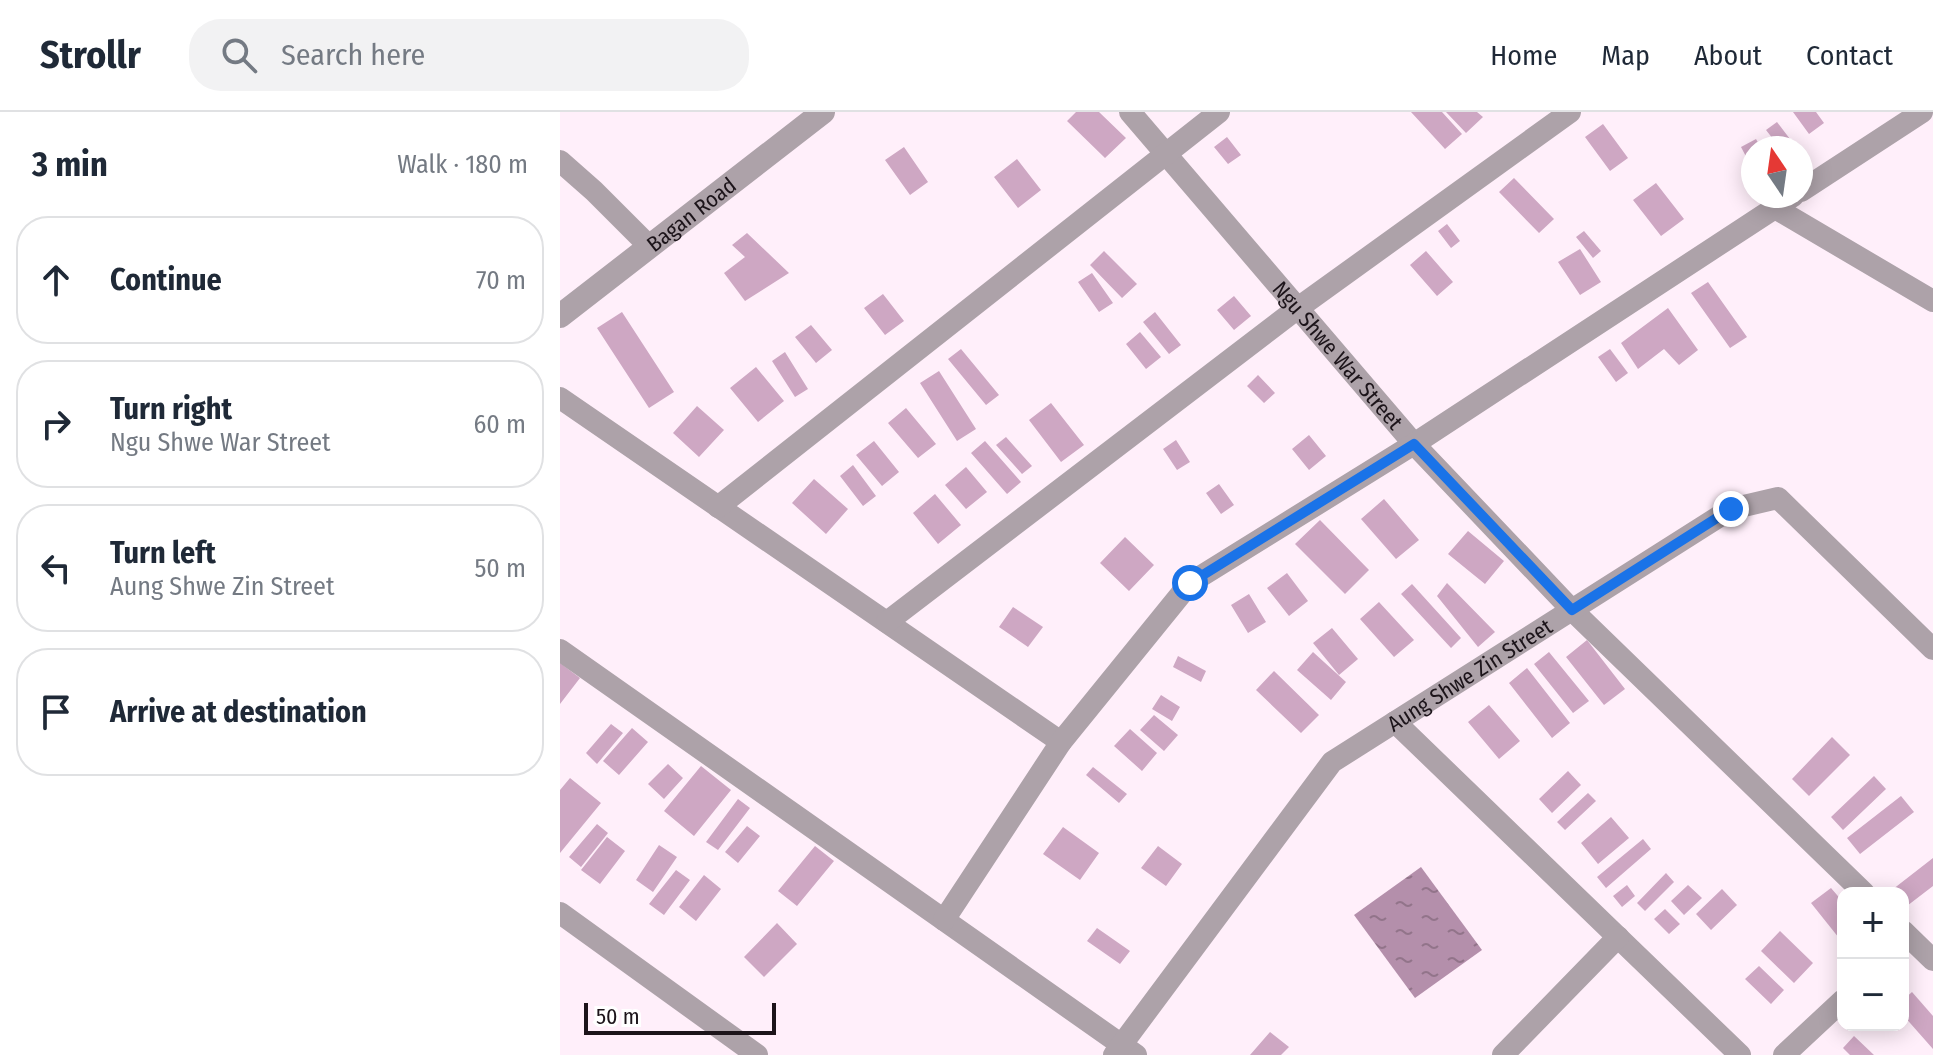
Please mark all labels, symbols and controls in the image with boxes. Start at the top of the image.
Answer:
search box [189,19,749,91]
text: Strollr [40,32,141,78]
icon: search [217,33,261,77]
text: Search here [281,37,425,73]
text: Home [1490,39,1557,72]
text: Map [1601,39,1650,72]
text: About [1694,39,1762,72]
text: Contact [1806,39,1893,72]
north arrow [1741,136,1813,208]
text: 3 min [32,144,108,185]
text: Walk · 180 m [397,149,528,180]
street label: Bagan Road [641,172,742,258]
icon: ahead [34,258,78,302]
text: Continue [110,262,222,298]
text: 70 m [476,265,526,296]
street label: Ngu Shwe War Street [1267,276,1409,436]
text: Turn right [110,391,232,427]
icon: right [34,402,78,446]
text: 60 m [473,409,526,440]
text: Ngu Shwe War Street [110,427,331,458]
route end [1713,491,1749,527]
text: Turn left [110,535,216,571]
icon: left [34,546,78,590]
text: 50 m [474,553,526,584]
route start [1172,565,1208,601]
text: Aung Shwe Zin Street [110,571,334,602]
street label: Aung Shwe Zin Street [1382,613,1558,738]
icon: arrive [34,690,78,734]
text: Arrive at destination [110,694,367,730]
map controls [1837,887,1909,1031]
button: + [1837,887,1909,959]
button: − [1837,959,1909,1031]
scale bar [584,999,776,1035]
text: 50 m [596,1003,640,1030]

